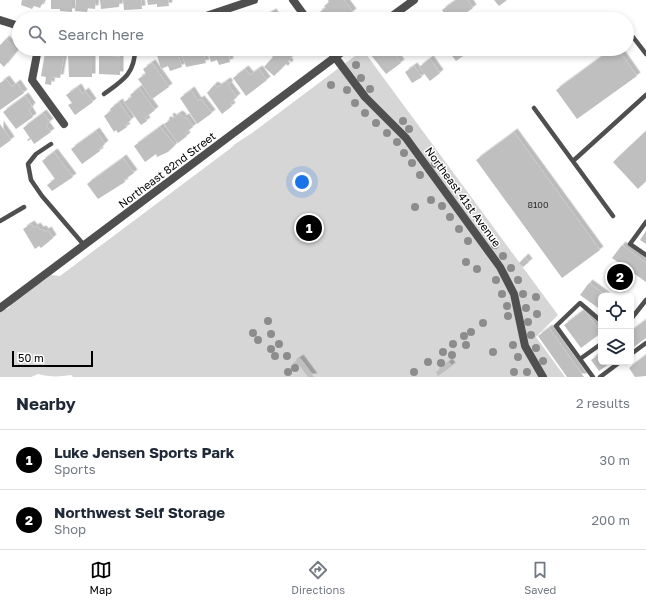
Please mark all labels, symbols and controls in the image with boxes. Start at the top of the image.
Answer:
search box [12,12,634,56]
icon: search [26,23,48,45]
text: Search here [58,25,144,43]
street label: Northeast 82nd Street [116,129,218,210]
street label: Northeast 41st Avenue [423,144,504,249]
your location [292,172,312,192]
house number: 8100 [527,199,549,210]
pin: 1 [296,213,322,243]
pin: 2 [607,262,633,292]
map controls [598,293,634,365]
button: locate [598,293,634,329]
button: layers [598,329,634,365]
scale bar [12,349,93,368]
text: 50 m [18,351,44,364]
text: Nearby [16,393,76,414]
text: 2 results [576,395,630,411]
text: Luke Jensen Sports Park [54,443,235,461]
text: 1 [26,452,32,468]
text: 30 m [600,452,630,468]
text: Sports [54,461,96,477]
text: Northwest Self Storage [54,503,225,521]
text: 2 [25,512,33,528]
text: 200 m [592,512,630,528]
text: Shop [54,521,86,537]
tab: Map [90,559,112,596]
tab: Directions [291,559,345,596]
tab: Saved [524,559,556,596]

